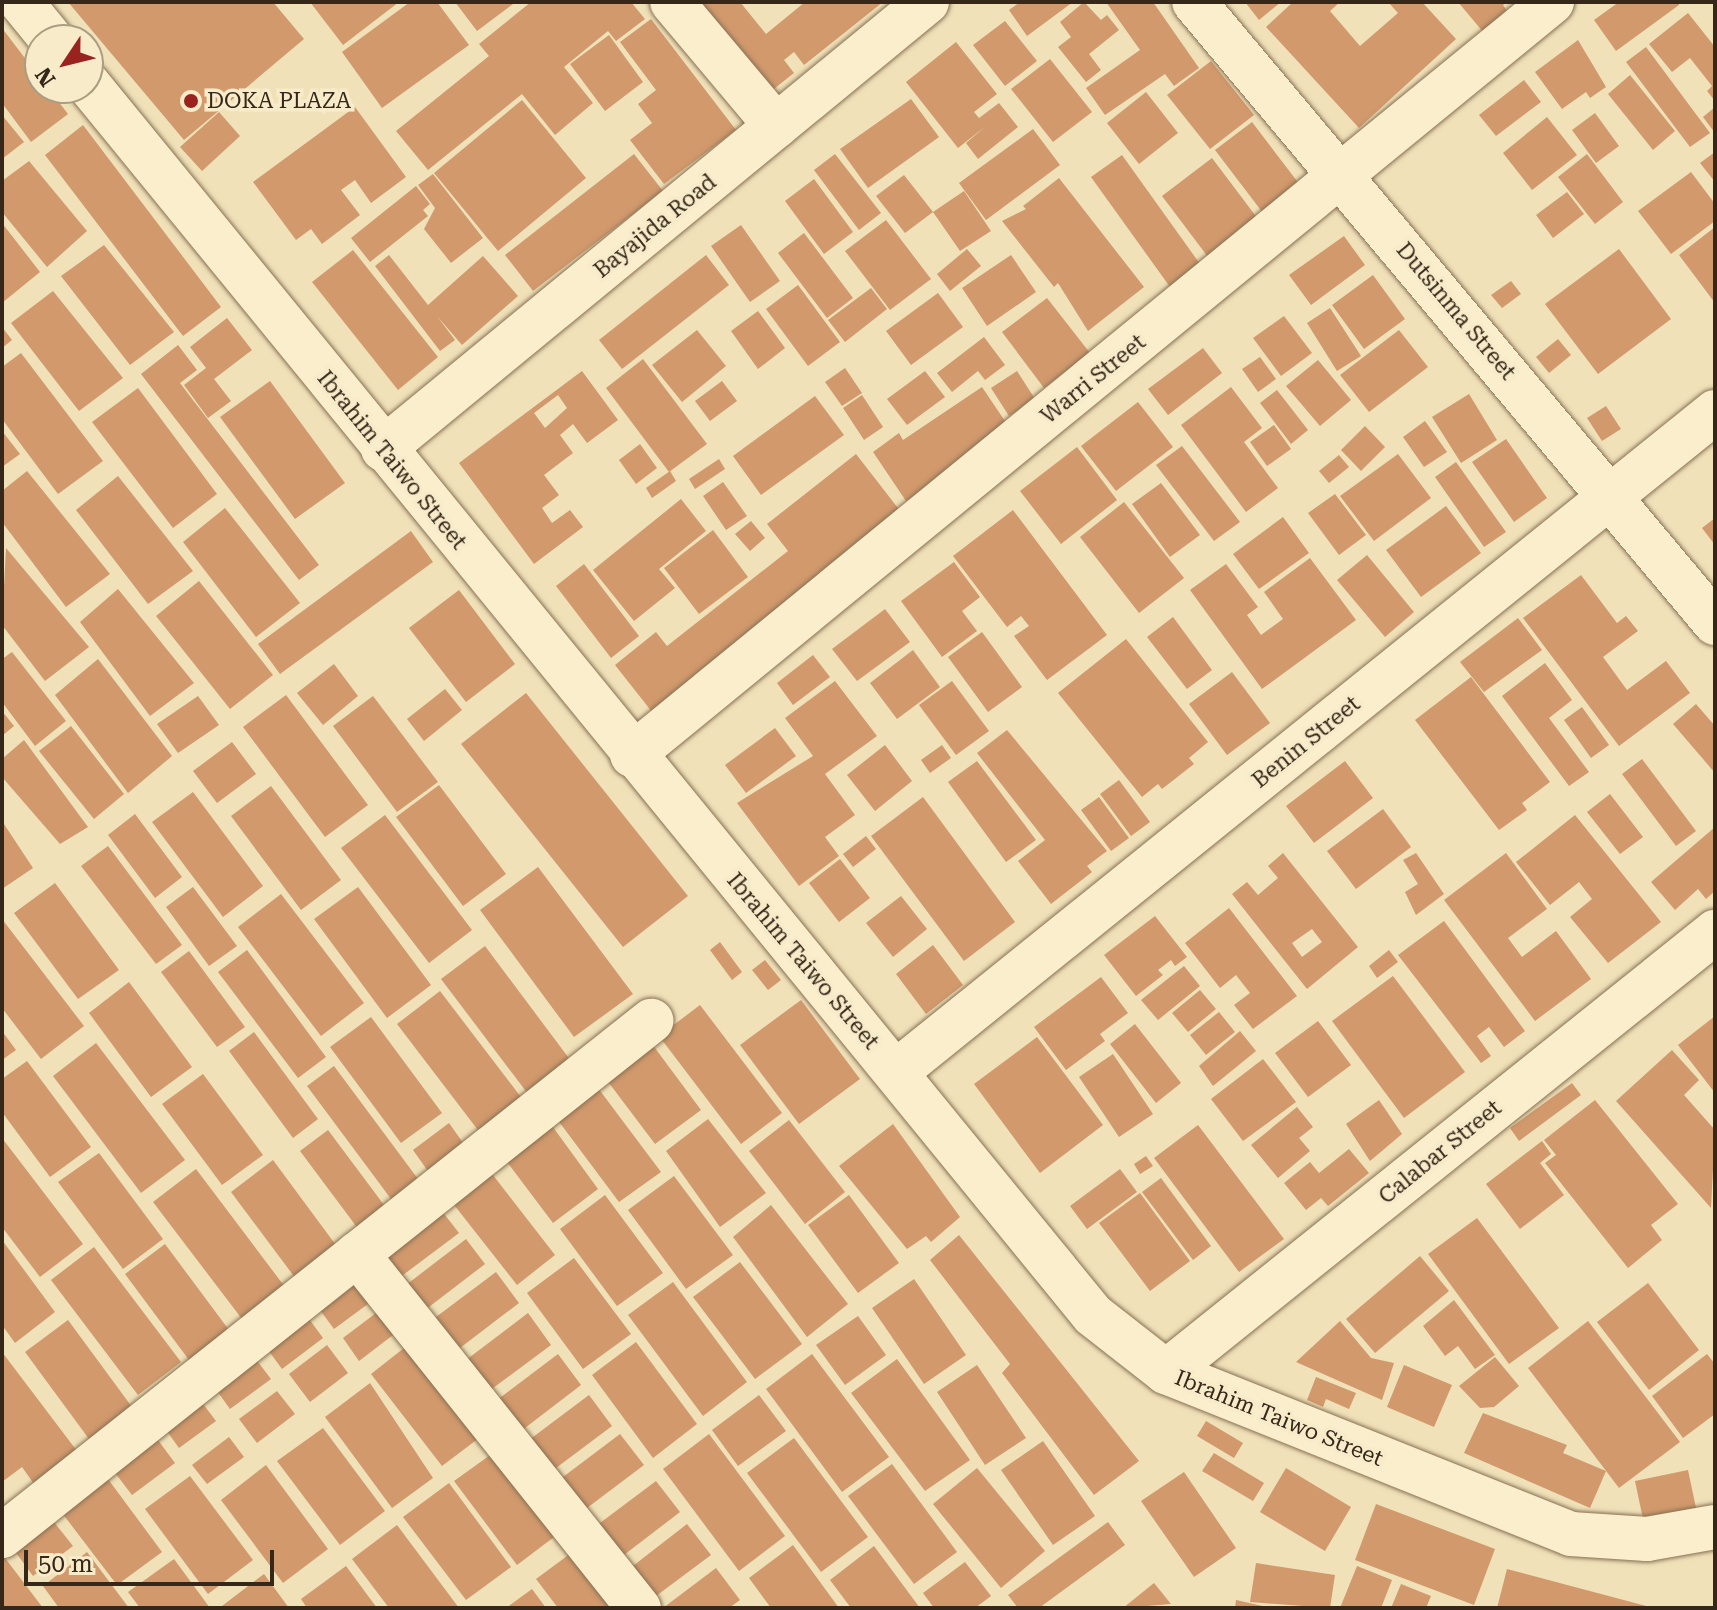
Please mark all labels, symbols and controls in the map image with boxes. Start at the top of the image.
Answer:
north arrow [24,24,104,104]
text: N [30,63,61,91]
place label: DOKA PLAZA [207,88,351,114]
marker: DOKA PLAZA [182,92,200,110]
street label: Bayajida Road [589,169,721,283]
street label: Dutsinma Street [1391,237,1521,385]
street label: Warri Street [1035,329,1151,429]
street label: Ibrahim Taiwo Street [312,365,472,555]
street label: Benin Street [1247,691,1365,793]
street label: Ibrahim Taiwo Street [721,867,885,1055]
street label: Calabar Street [1373,1095,1507,1209]
street label: Ibrahim Taiwo Street [1171,1364,1387,1472]
scale bar [28,1534,278,1584]
text: 50 m [38,1550,93,1578]

